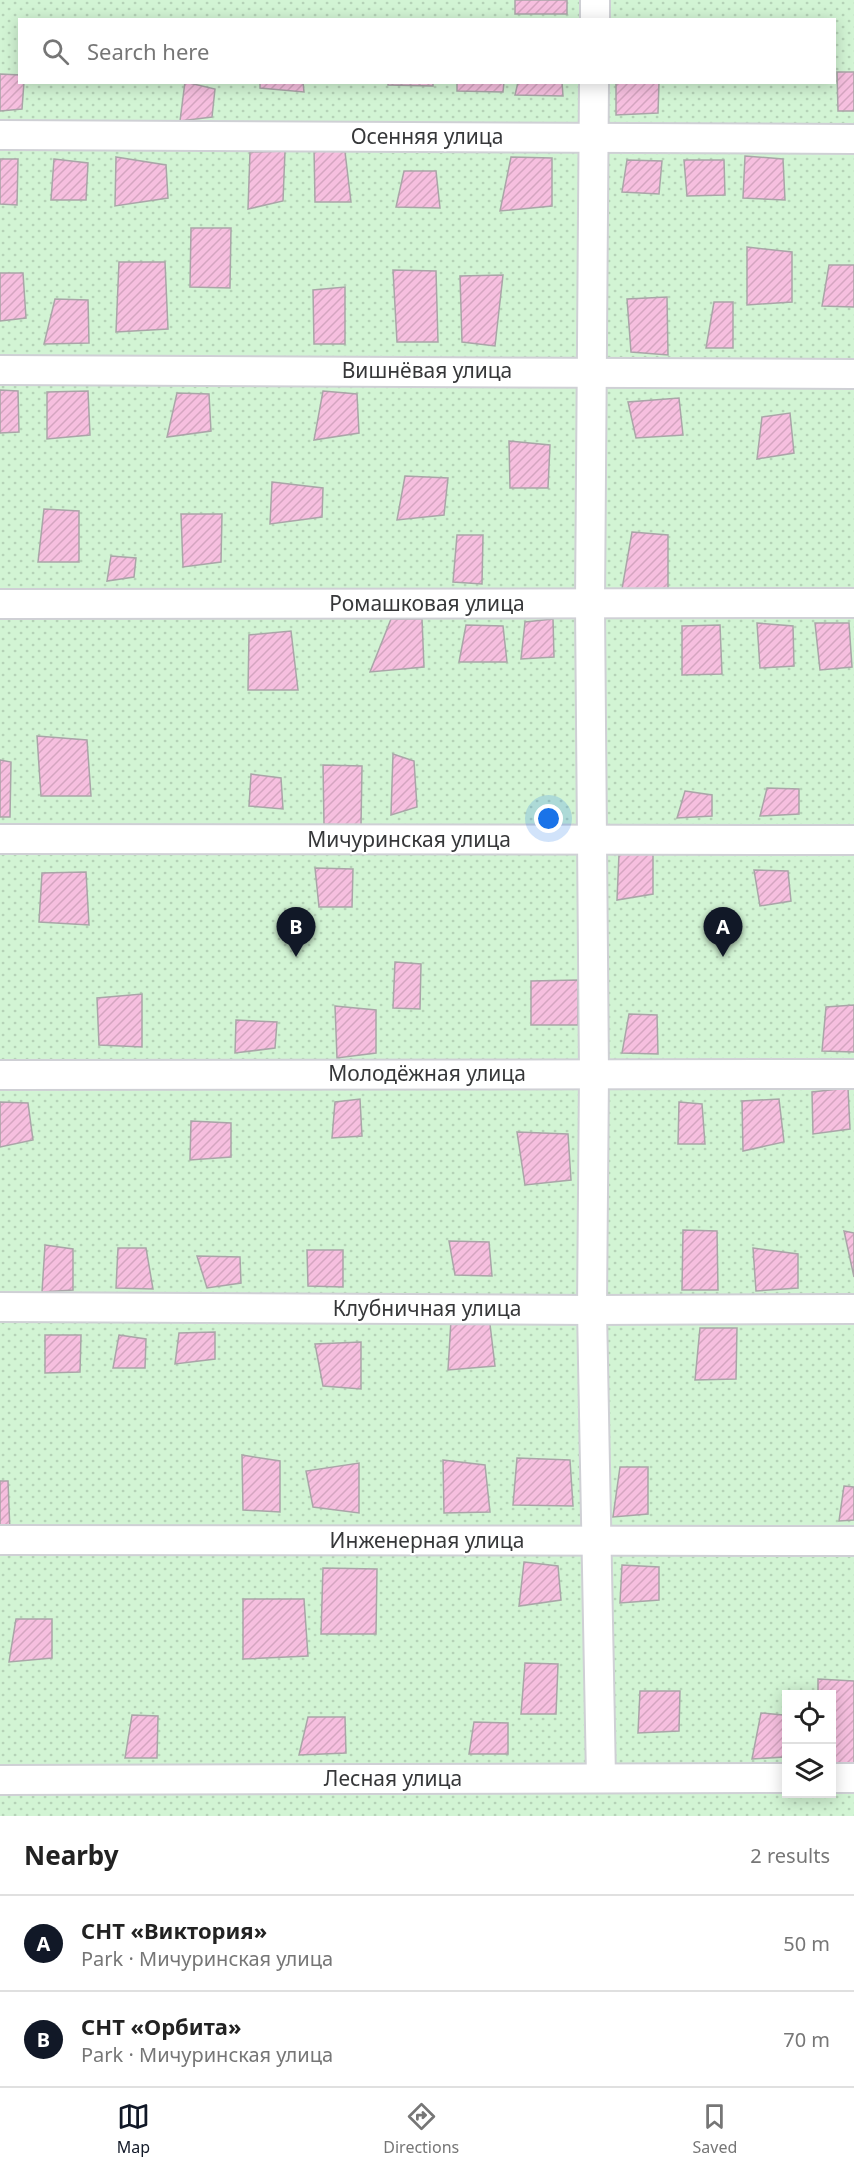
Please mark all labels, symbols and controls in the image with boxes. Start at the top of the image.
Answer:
search box [18,18,836,84]
icon: search [39,35,72,68]
text: Search here [87,36,209,66]
street label: Осенняя улица [351,122,503,150]
street label: Вишнёвая улица [342,356,512,384]
street label: Ромашковая улица [329,589,525,617]
your location [534,804,563,833]
street label: Мичуринская улица [307,825,511,853]
pin: B [276,908,316,957]
pin: A [704,908,742,957]
street label: Молодёжная улица [328,1059,526,1087]
street label: Клубничная улица [333,1294,521,1322]
street label: Инженерная улица [330,1526,524,1554]
map controls [782,1690,836,1798]
button: locate [782,1690,836,1744]
button: layers [782,1744,836,1798]
street label: Лесная улица [324,1764,462,1792]
text: Nearby [24,1837,119,1873]
text: 2 results [750,1842,830,1869]
text: СНТ «Виктория» [81,1915,267,1945]
text: A [37,1930,50,1957]
text: 50 m [783,1930,830,1957]
text: Park · Мичуринская улица [81,1945,333,1972]
text: СНТ «Орбита» [81,2011,241,2041]
text: B [37,2026,50,2053]
text: 70 m [783,2026,830,2053]
text: Park · Мичуринская улица [81,2041,333,2068]
tab: Map [117,2100,150,2158]
tab: Directions [383,2100,459,2158]
tab: Saved [693,2100,737,2158]

